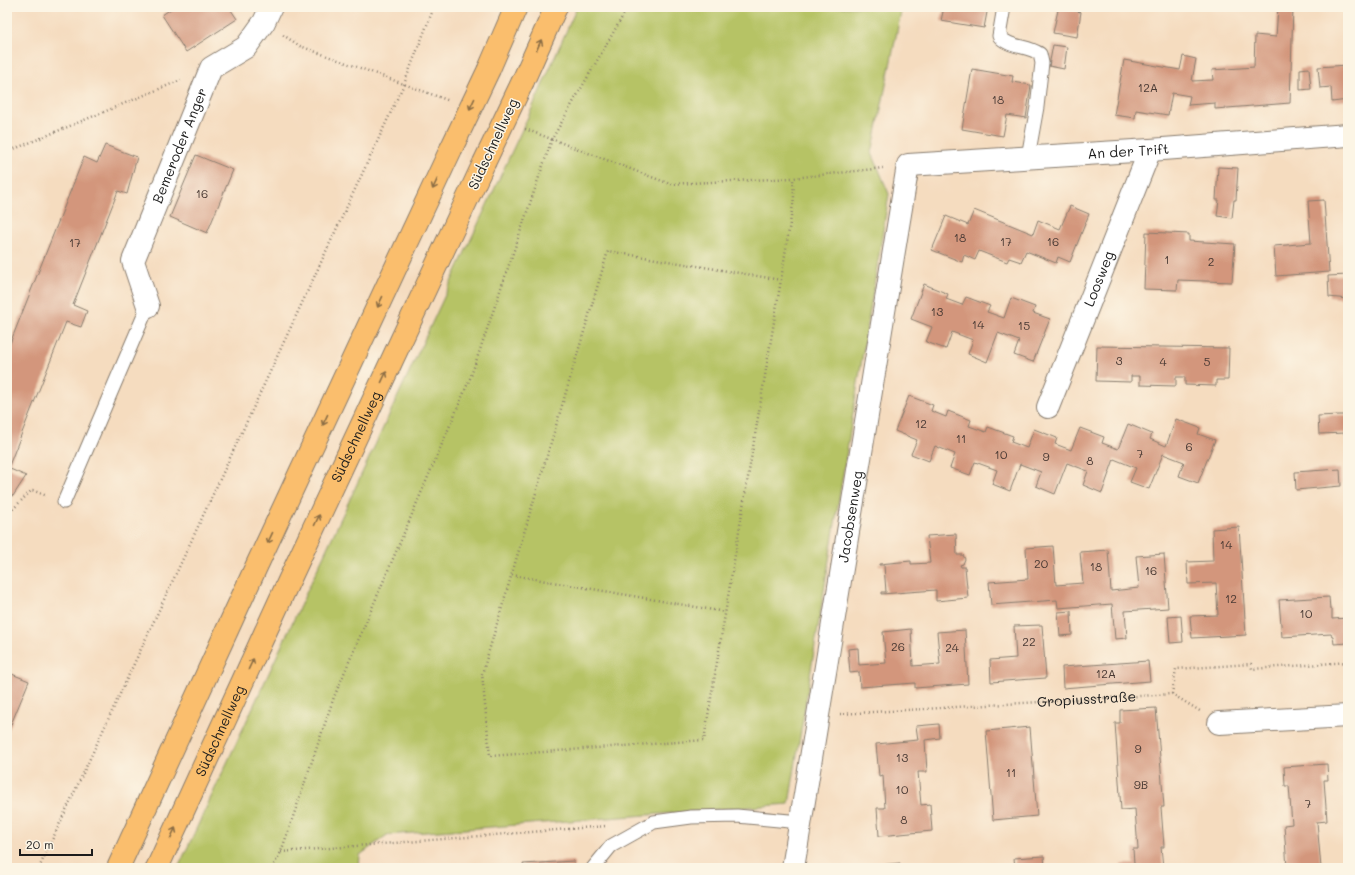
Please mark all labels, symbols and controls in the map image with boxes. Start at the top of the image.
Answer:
one-way arrow [536,40,543,52]
house number: 12A [1138,79,1158,95]
street label: Bemeroder Anger [147,85,211,206]
house number: 18 [992,91,1004,107]
street label: Südschnellweg [463,95,522,192]
one-way arrow [468,98,475,110]
street label: An der Trift [1087,139,1170,163]
one-way arrow [431,178,438,190]
house number: 16 [196,185,208,201]
house number: 18 [954,229,966,245]
house number: 17 [1000,233,1012,249]
house number: 16 [1047,233,1059,249]
house number: 17 [69,234,81,250]
street label: Loosweg [1079,248,1118,309]
house number: 1 [1164,251,1170,267]
house number: 2 [1208,253,1214,269]
one-way arrow [376,296,383,308]
house number: 13 [931,303,943,319]
house number: 14 [972,316,984,332]
house number: 15 [1018,317,1030,333]
house number: 3 [1115,352,1123,368]
house number: 4 [1159,353,1167,369]
house number: 5 [1204,353,1211,369]
one-way arrow [381,371,388,383]
street label: Südschnellweg [326,388,385,485]
one-way arrow [321,413,328,425]
house number: 12 [915,415,927,431]
house number: 11 [956,430,966,446]
house number: 6 [1185,438,1193,454]
house number: 7 [1137,445,1144,461]
house number: 10 [995,446,1008,462]
house number: 9 [1042,448,1050,464]
house number: 8 [1086,452,1094,468]
street label: Jacobsenweg [833,469,867,564]
one-way arrow [314,514,321,526]
one-way arrow [266,531,273,543]
house number: 14 [1220,536,1232,552]
house number: 20 [1034,555,1049,571]
house number: 18 [1090,558,1102,574]
house number: 16 [1145,562,1157,578]
house number: 12 [1225,590,1237,606]
house number: 10 [1300,605,1313,621]
house number: 22 [1022,633,1036,649]
house number: 26 [891,638,905,654]
house number: 24 [945,639,959,655]
one-way arrow [248,658,255,670]
house number: 12A [1096,665,1116,681]
street label: Südschnellweg [190,682,249,779]
street label: Gropiusstraße [1036,686,1137,711]
house number: 9 [1134,740,1142,756]
house number: 13 [896,749,908,765]
house number: 11 [1006,764,1016,780]
house number: 9B [1134,776,1148,792]
house number: 10 [896,781,909,797]
house number: 7 [1305,795,1312,811]
house number: 8 [900,811,908,827]
one-way arrow [170,827,177,839]
scale bar [20,831,92,857]
text: 20 m [26,836,54,852]

